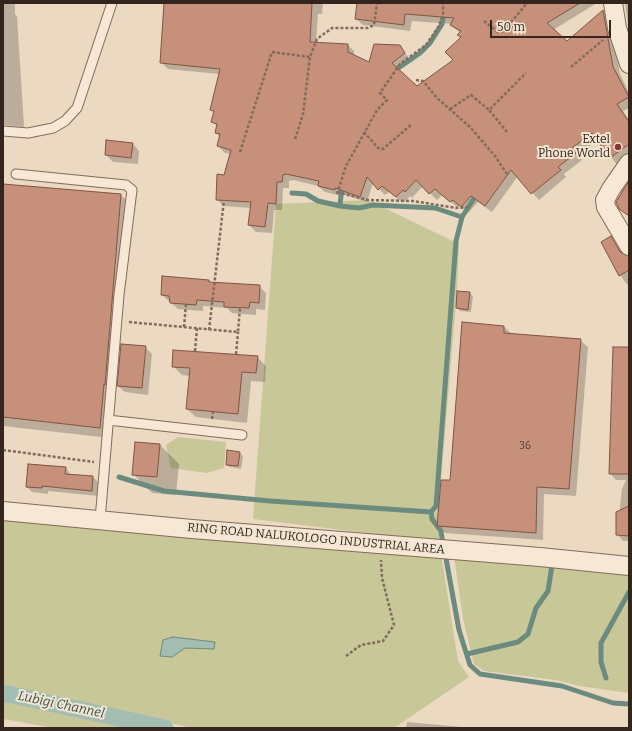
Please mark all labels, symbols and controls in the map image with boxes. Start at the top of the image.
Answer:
scale bar [492,12,613,38]
text: 50 m [497,20,525,34]
place label: Extel Phone World [538,133,610,161]
marker: Extel Phone World [613,142,623,152]
house number: 36 [519,440,531,452]
street label: RING ROAD NALUKOLOGO INDUSTRIAL AREA [187,521,445,557]
water label: Lubigi Channel [16,688,106,722]

